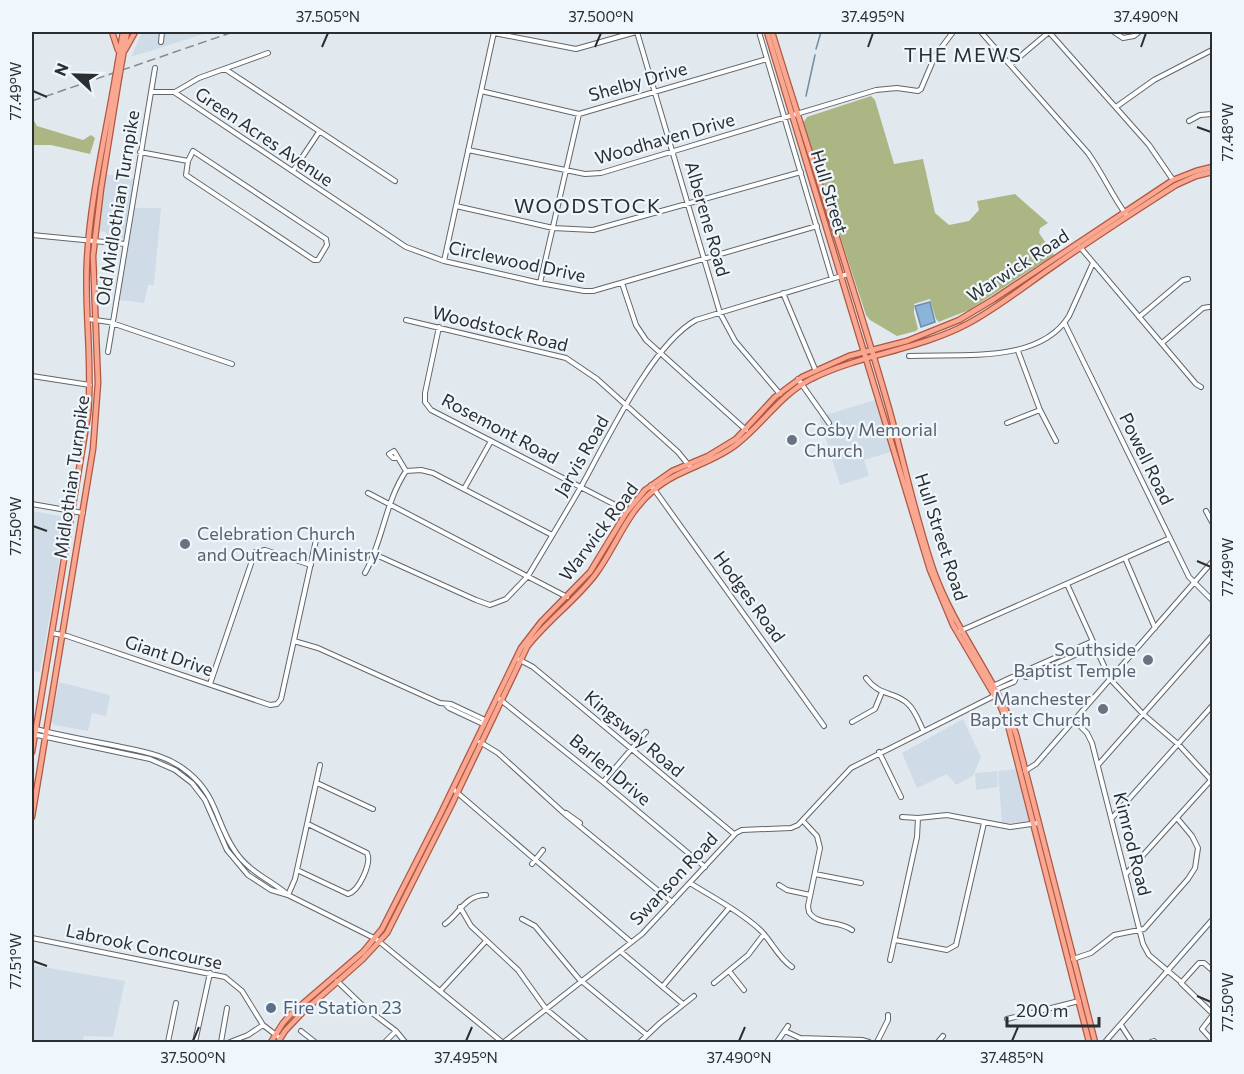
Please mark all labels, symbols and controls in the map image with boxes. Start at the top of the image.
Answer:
text: 37.505°N [296,7,360,25]
text: 37.500°N [568,7,634,25]
text: 37.495°N [841,7,905,25]
text: 37.490°N [1114,7,1178,25]
district label: THE MEWS [904,42,1022,66]
north arrow [45,45,105,105]
street label: Shelby Drive [586,56,690,106]
text: N [50,60,72,78]
text: 77.49°W [6,62,24,120]
street label: Green Acres Avenue [191,82,338,191]
text: 77.48°W [1218,103,1236,161]
street label: Old Midlothian Turnpike [91,108,143,307]
street label: Woodhaven Drive [592,108,737,168]
street label: Hull Street [807,147,853,237]
street label: Alberene Road [681,159,735,279]
district label: WOODSTOCK [514,193,662,217]
street label: Warwick Road [962,224,1073,306]
street label: Circlewood Drive [447,236,588,286]
street label: Woodstock Road [430,301,570,356]
street label: Rosemont Road [438,388,563,468]
street label: Midlothian Turnpike [49,394,93,560]
street label: Powell Road [1115,409,1179,508]
street label: Jarvis Road [549,411,613,500]
place label: Cosby Memorial Church [804,418,937,461]
marker: Cosby Memorial Church [785,433,799,447]
street label: Hull Street Road [911,470,973,603]
street label: Warwick Road [554,478,642,585]
text: 77.50°W [6,496,24,556]
place label: Celebration Church and Outreach Ministry [197,522,380,565]
marker: Celebration Church and Outreach Ministry [178,537,192,551]
text: 77.49°W [1218,538,1236,596]
street label: Hodges Road [709,547,790,646]
street label: Giant Drive [122,630,216,680]
place label: Southside Baptist Temple [1013,638,1136,681]
marker: Southside Baptist Temple [1141,653,1155,667]
street label: Kingsway Road [580,685,689,781]
place label: Manchester Baptist Church [970,687,1091,730]
marker: Manchester Baptist Church [1096,702,1110,716]
street label: Barlen Drive [565,729,656,810]
street label: Kimrod Road [1109,790,1156,898]
street label: Swanson Road [625,827,722,929]
street label: Labrook Concourse [64,919,225,973]
text: 77.51°W [6,933,24,989]
text: 77.50°W [1218,972,1236,1032]
scale bar [1007,990,1098,1028]
place label: Fire Station 23 [283,996,402,1018]
text: 200 m [1016,999,1069,1021]
marker: Fire Station 23 [264,1001,278,1015]
text: 37.500°N [160,1048,226,1066]
text: 37.495°N [434,1048,498,1066]
text: 37.490°N [707,1048,771,1066]
text: 37.485°N [980,1048,1044,1066]

